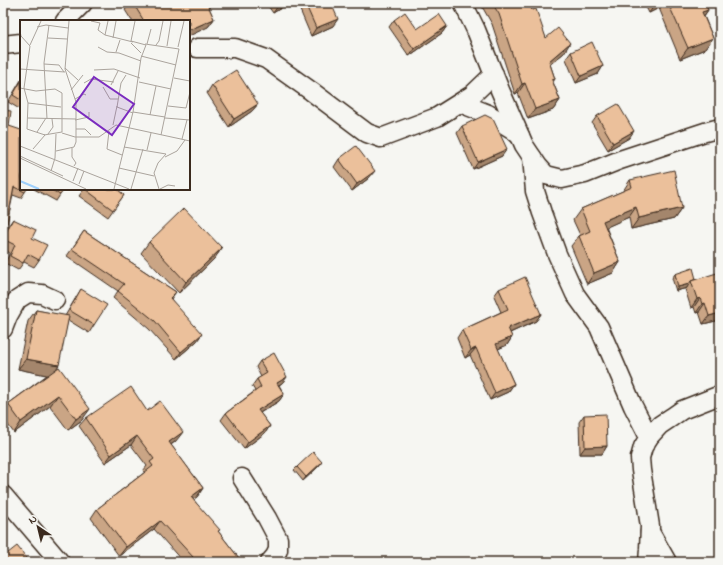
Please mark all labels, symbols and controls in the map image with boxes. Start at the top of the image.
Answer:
inset map [20,20,190,190]
north arrow [18,507,58,547]
text: N [25,511,40,528]

